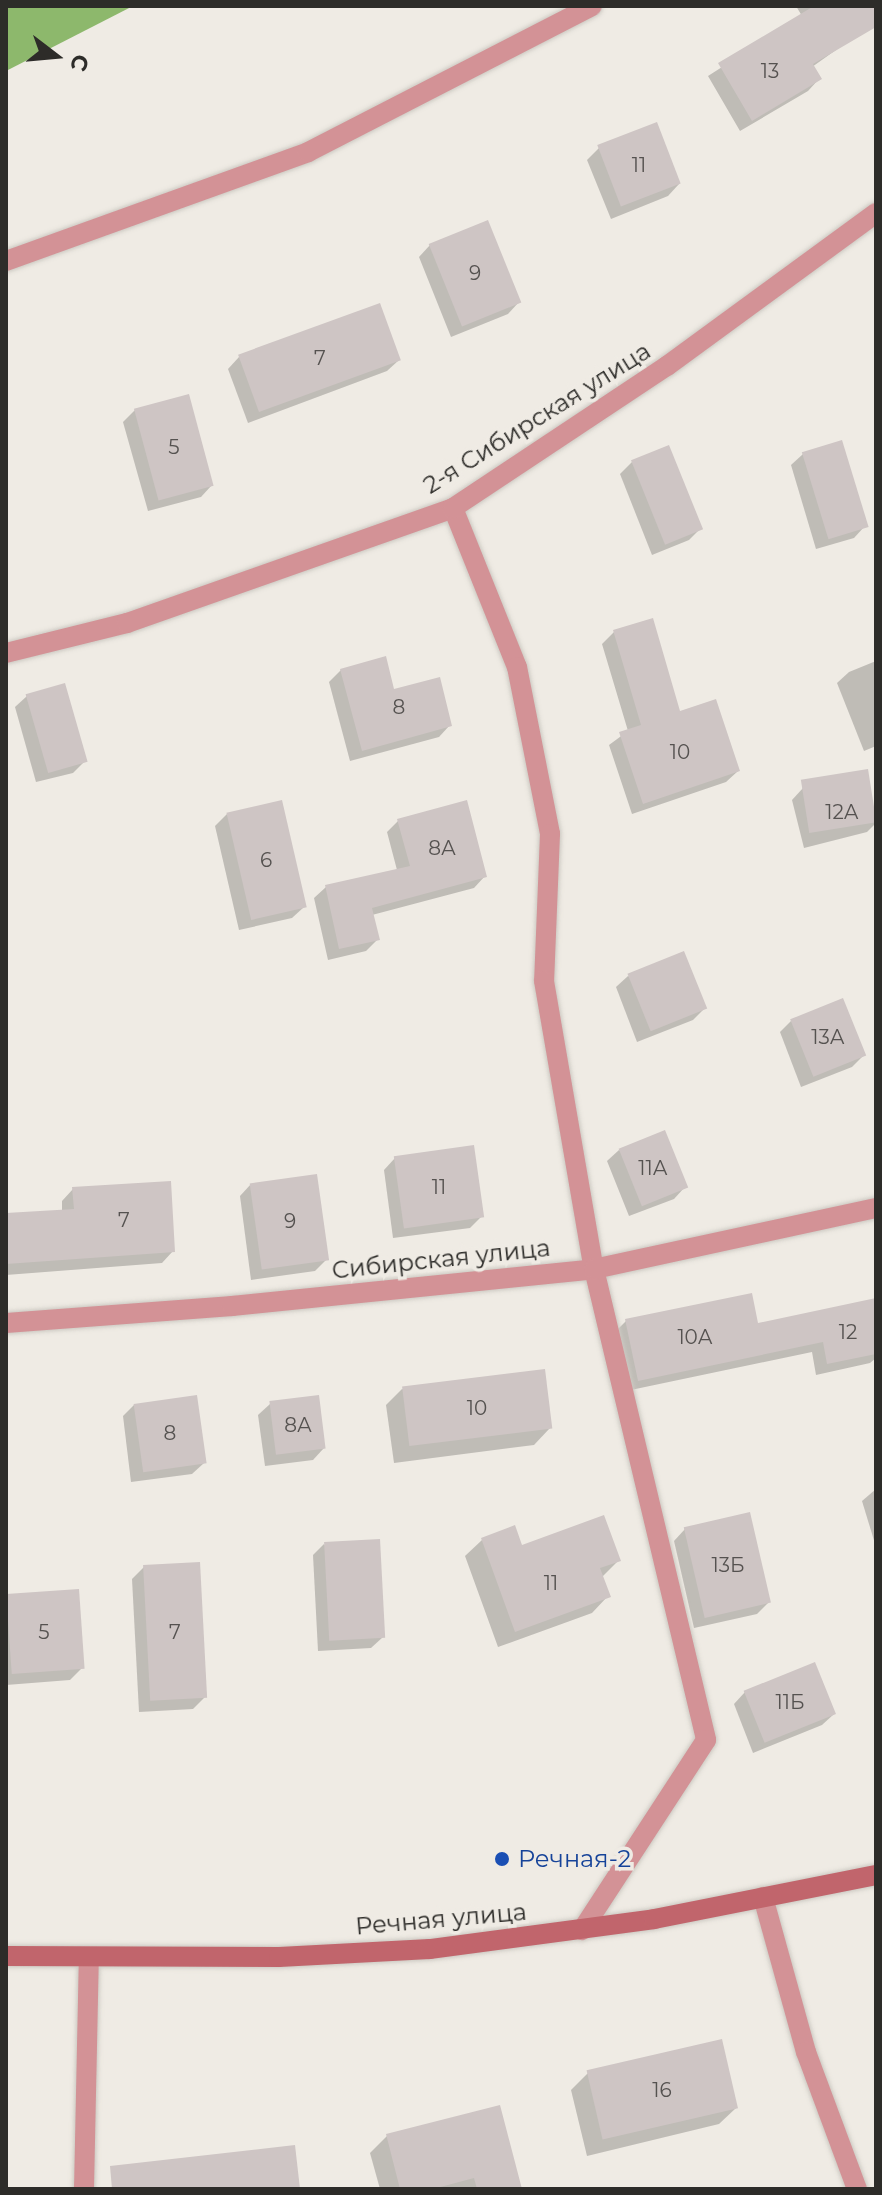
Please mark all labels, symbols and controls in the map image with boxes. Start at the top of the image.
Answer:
north arrow [16,16,96,96]
text: С [64,51,95,74]
house number: 13 [761,59,779,83]
house number: 11 [632,153,646,177]
house number: 9 [469,261,481,285]
street label: 2-я Сибирская улица [418,336,656,500]
house number: 7 [314,346,326,370]
house number: 5 [168,435,180,459]
house number: 8 [393,695,405,719]
house number: 10 [670,740,690,764]
house number: 12А [825,800,859,824]
house number: 8А [428,836,456,860]
house number: 6 [260,848,272,872]
house number: 13А [811,1025,845,1049]
house number: 11А [638,1156,668,1180]
house number: 11 [432,1175,446,1199]
house number: 7 [118,1208,130,1232]
house number: 9 [284,1209,296,1233]
street label: Сибирская улица [330,1233,552,1285]
house number: 12 [839,1320,857,1344]
house number: 10А [677,1325,713,1349]
house number: 10 [467,1396,487,1420]
house number: 8А [284,1413,312,1437]
house number: 8 [164,1421,176,1445]
house number: 13Б [711,1553,745,1577]
house number: 11 [544,1571,558,1595]
house number: 5 [38,1620,50,1644]
house number: 7 [169,1620,181,1644]
house number: 11Б [776,1690,804,1714]
place label: Речная-2 [518,1845,631,1873]
marker: Речная-2 [493,1850,511,1868]
street label: Речная улица [354,1897,528,1941]
house number: 16 [652,2078,672,2102]

